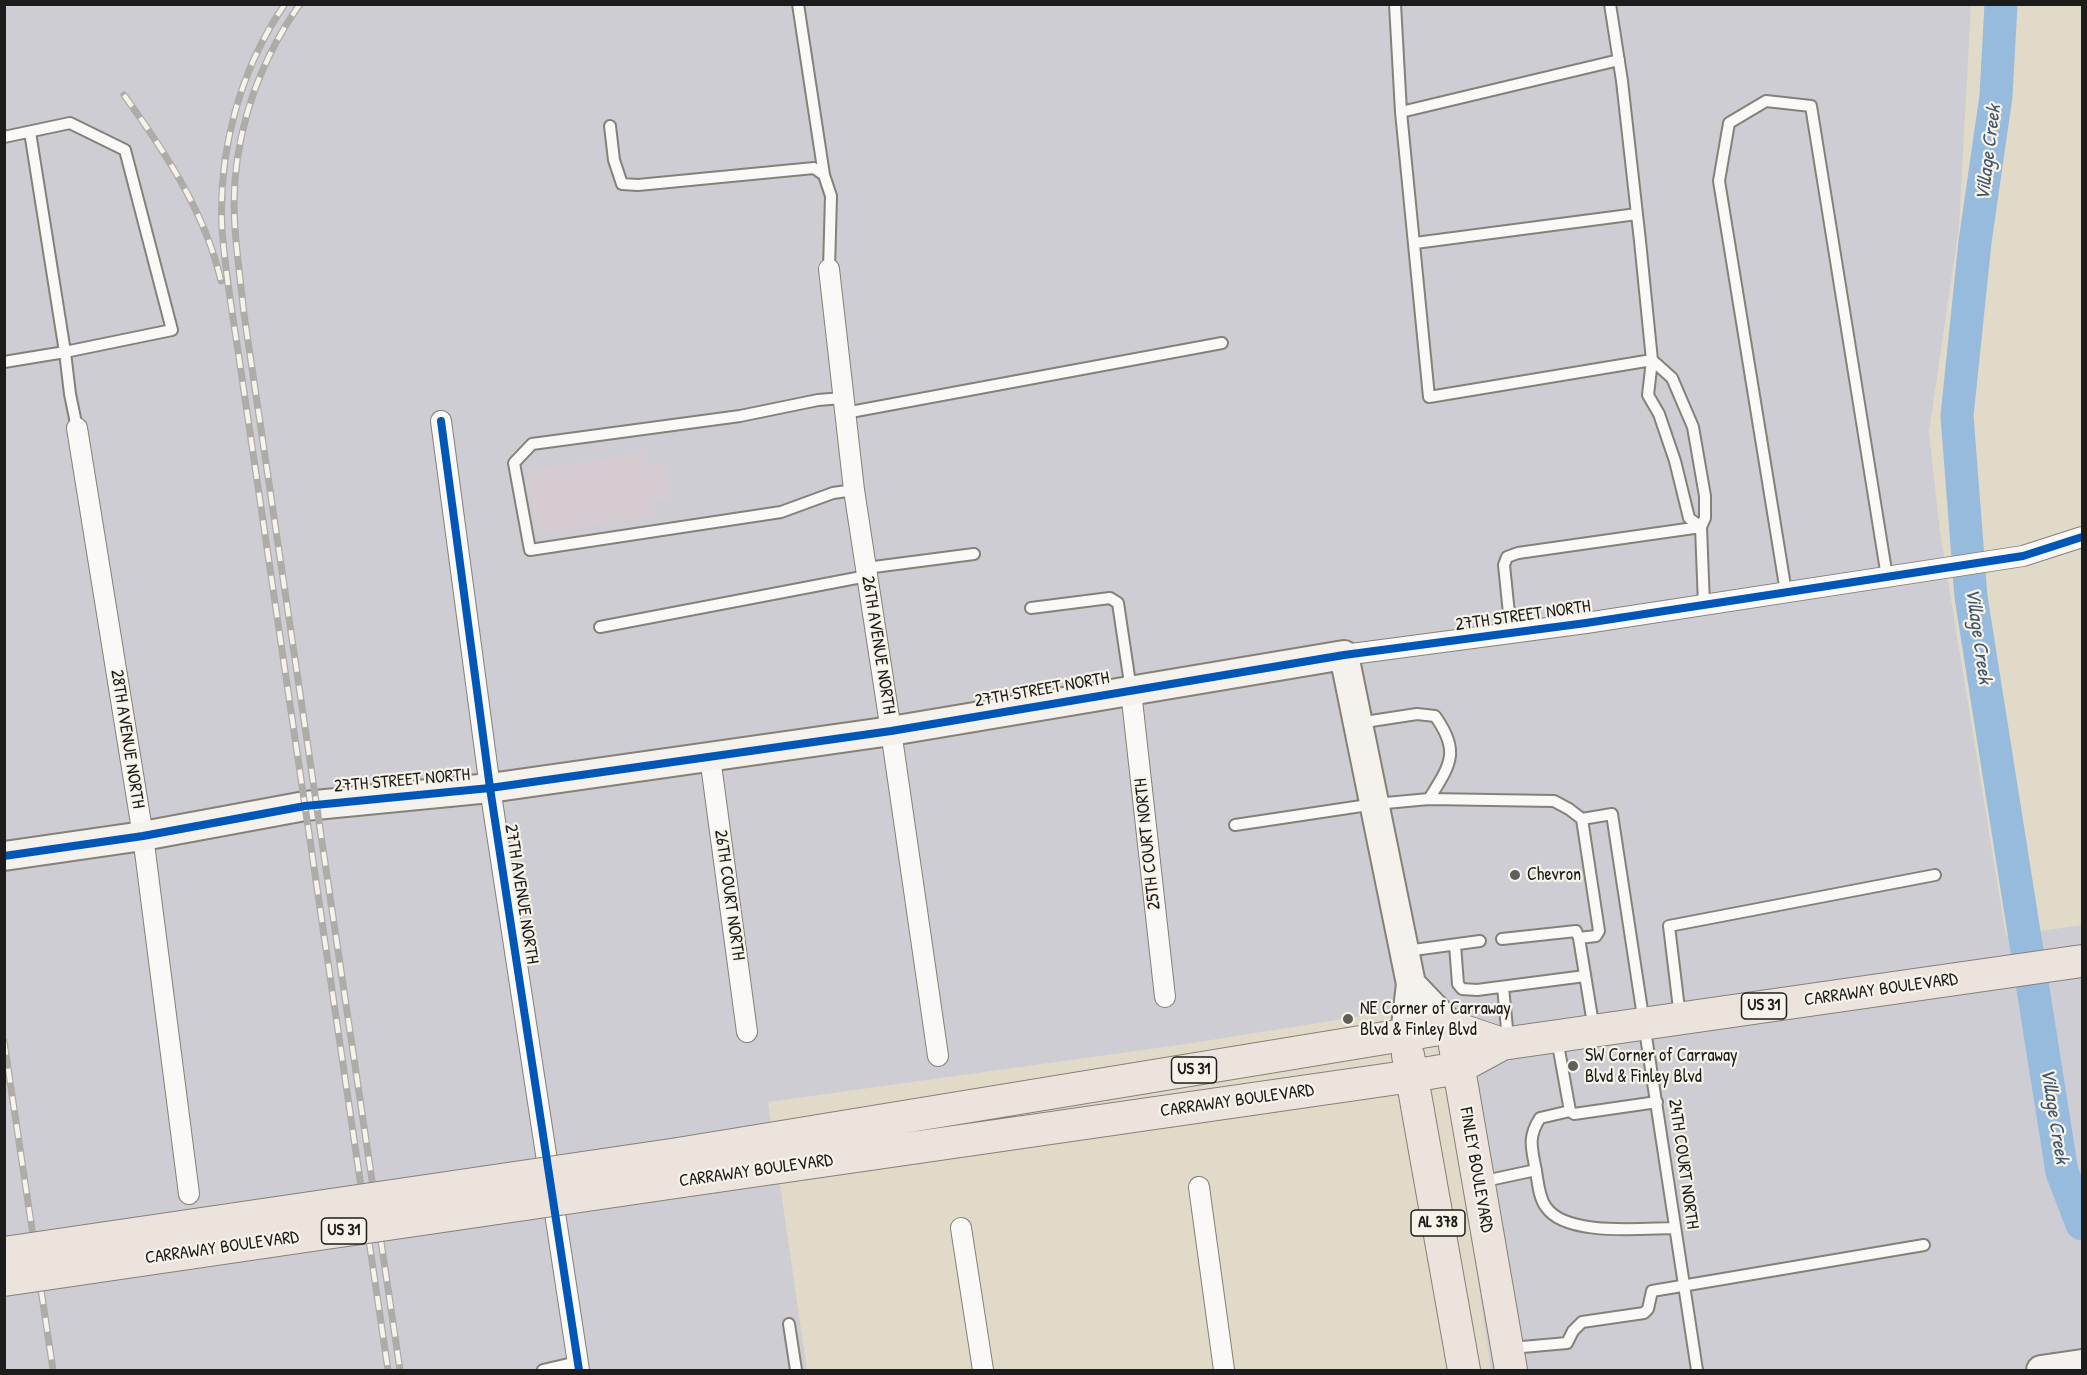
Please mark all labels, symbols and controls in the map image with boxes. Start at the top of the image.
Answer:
water label: Village Creek [1971,104,2007,202]
street label: 26TH AVENUE NORTH [856,574,900,716]
water label: Village Creek [1959,587,1997,685]
street label: 27TH STREET NORTH [1454,596,1592,636]
street label: 28TH AVENUE NORTH [105,668,149,810]
street label: 27TH STREET NORTH [973,668,1111,712]
street label: 27TH STREET NORTH [333,764,471,798]
street label: 25TH COURT NORTH [1130,777,1166,911]
street label: 27TH AVENUE NORTH [499,823,543,965]
street label: 26TH COURT NORTH [709,828,749,962]
place label: Chevron [1527,864,1581,886]
marker: Chevron [1508,868,1522,882]
street label: CARRAWAY BOULEVARD [1803,969,1959,1011]
road number: US 31 [1742,993,1786,1019]
place label: NE Corner of Carraway Blvd & Finley Blvd [1360,998,1511,1040]
marker: NE Corner of Carraway Blvd & Finley Blvd [1341,1012,1355,1026]
place label: SW Corner of Carraway Blvd & Finley Blvd [1585,1045,1738,1088]
road number: US 31 [1172,1057,1216,1083]
marker: SW Corner of Carraway Blvd & Finley Blvd [1566,1059,1580,1073]
water label: Village Creek [2035,1066,2073,1166]
street label: CARRAWAY BOULEVARD [1159,1080,1315,1122]
street label: 24TH COURT NORTH [1663,1097,1703,1231]
street label: FINLEY BOULEVARD [1454,1106,1498,1234]
street label: CARRAWAY BOULEVARD [678,1150,834,1192]
road number: AL 378 [1411,1210,1465,1236]
road number: US 31 [322,1218,366,1244]
street label: CARRAWAY BOULEVARD [144,1227,300,1269]

